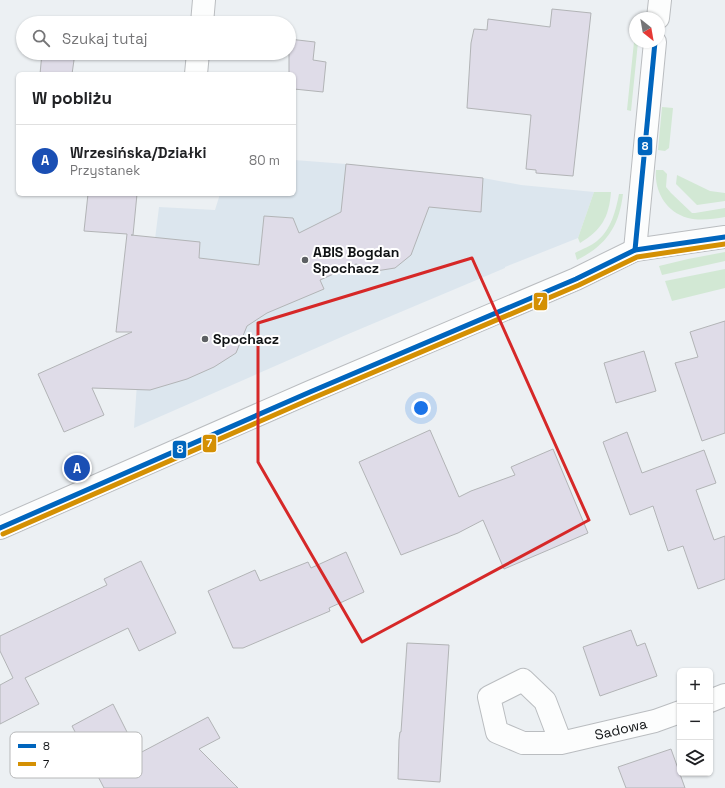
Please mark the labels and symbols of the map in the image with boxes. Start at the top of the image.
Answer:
north arrow [629,12,665,48]
line badge: 8 [637,136,653,156]
text: 8 [642,139,649,153]
place label: ABIS Bogdan Spochacz [313,243,399,277]
marker: ABIS Bogdan Spochacz [300,255,310,265]
line badge: 7 [533,292,548,311]
text: 7 [537,294,543,308]
place label: Spochacz [213,330,279,348]
marker: Spochacz [200,334,210,344]
your location [411,398,431,418]
line badge: 7 [202,434,217,453]
text: 7 [206,436,212,450]
line badge: 8 [172,440,187,459]
text: 8 [177,442,184,456]
pin: A [64,453,90,483]
street label: Sadowa [593,714,649,744]
legend [10,732,142,778]
text: 8 [43,739,50,753]
text: 7 [43,757,49,771]

